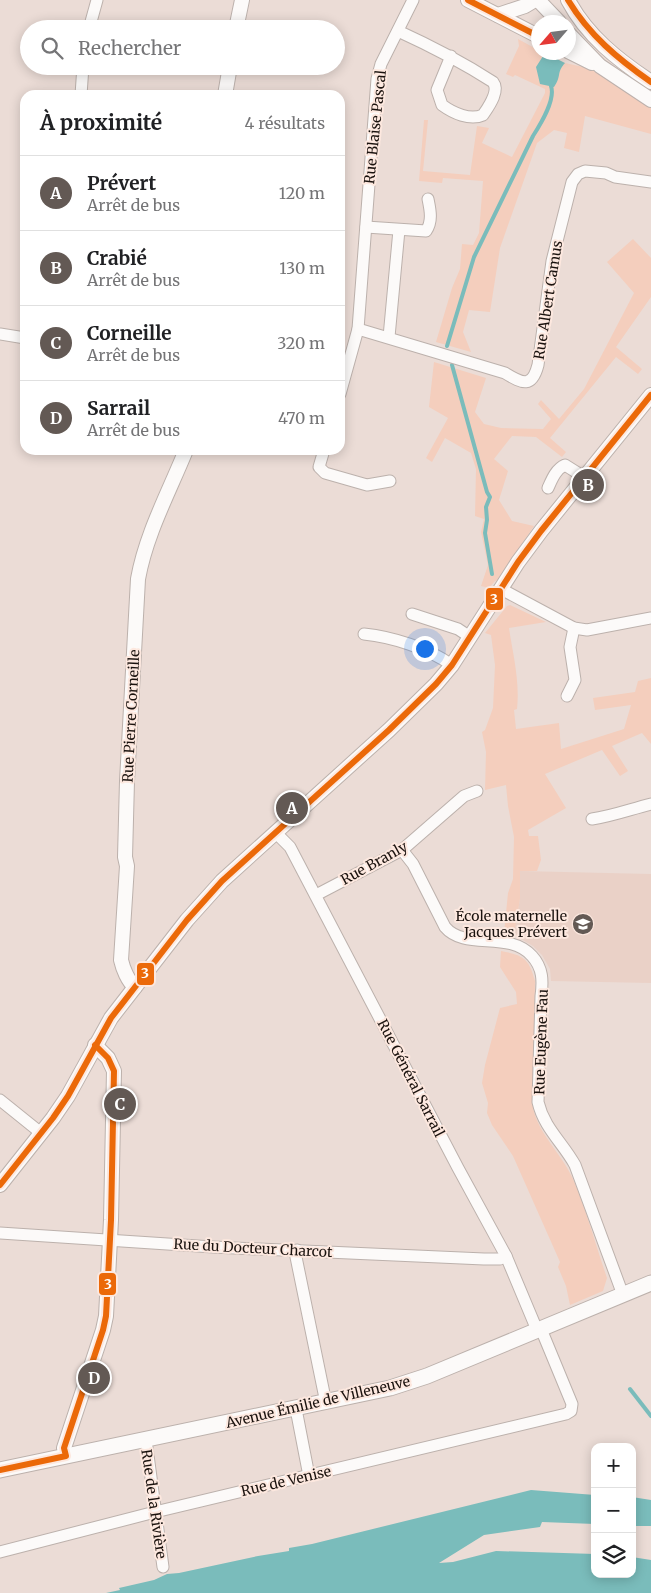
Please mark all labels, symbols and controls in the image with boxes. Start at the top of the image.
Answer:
north arrow [531,15,576,60]
search box [20,20,345,75]
icon: search [38,34,66,62]
text: Rechercher [78,36,181,60]
street label: Rue Blaise Pascal [360,69,390,185]
text: À proximité [40,109,162,136]
text: 4 résultats [245,113,325,133]
text: Prévert [87,171,156,195]
text: A [50,183,62,203]
text: 120 m [279,183,325,203]
text: Arrêt de bus [87,195,180,215]
street label: Rue Albert Camus [530,239,566,361]
text: Crabié [87,246,147,270]
text: B [50,258,62,278]
text: 130 m [279,258,325,278]
text: Arrêt de bus [87,270,180,290]
text: Corneille [87,321,172,345]
text: C [51,333,61,353]
text: 320 m [277,333,325,353]
text: Arrêt de bus [87,345,180,365]
text: Sarrail [87,396,150,420]
text: D [50,408,62,428]
text: 470 m [278,408,325,428]
text: Arrêt de bus [87,420,180,440]
pin: B [572,466,604,504]
line badge: 3 [485,587,504,611]
text: 3 [490,590,498,608]
your location [412,636,438,662]
street label: Rue Pierre Corneille [119,649,143,783]
pin: A [276,789,308,827]
street label: Rue Branly [338,837,411,889]
place label: École maternelle Jacques Prévert [455,907,568,941]
school or university icon: École maternelle Jacques Prévert [571,912,595,936]
line badge: 3 [136,962,155,986]
text: 3 [141,964,149,982]
street label: Rue Eugène Fau [530,989,552,1095]
street label: Rue Général Sarrail [374,1016,449,1140]
pin: C [104,1085,136,1123]
street label: Rue du Docteur Charcot [173,1235,333,1261]
line badge: 3 [98,1272,117,1296]
text: 3 [104,1275,112,1293]
pin: D [78,1359,110,1397]
street label: Avenue Émilie de Villeneuve [223,1372,412,1432]
map controls [591,1443,636,1578]
button: + [591,1443,636,1488]
street label: Rue de la Rivière [137,1448,171,1560]
street label: Rue de Venise [239,1462,333,1500]
button: − [591,1488,636,1533]
button: layers [591,1533,636,1578]

